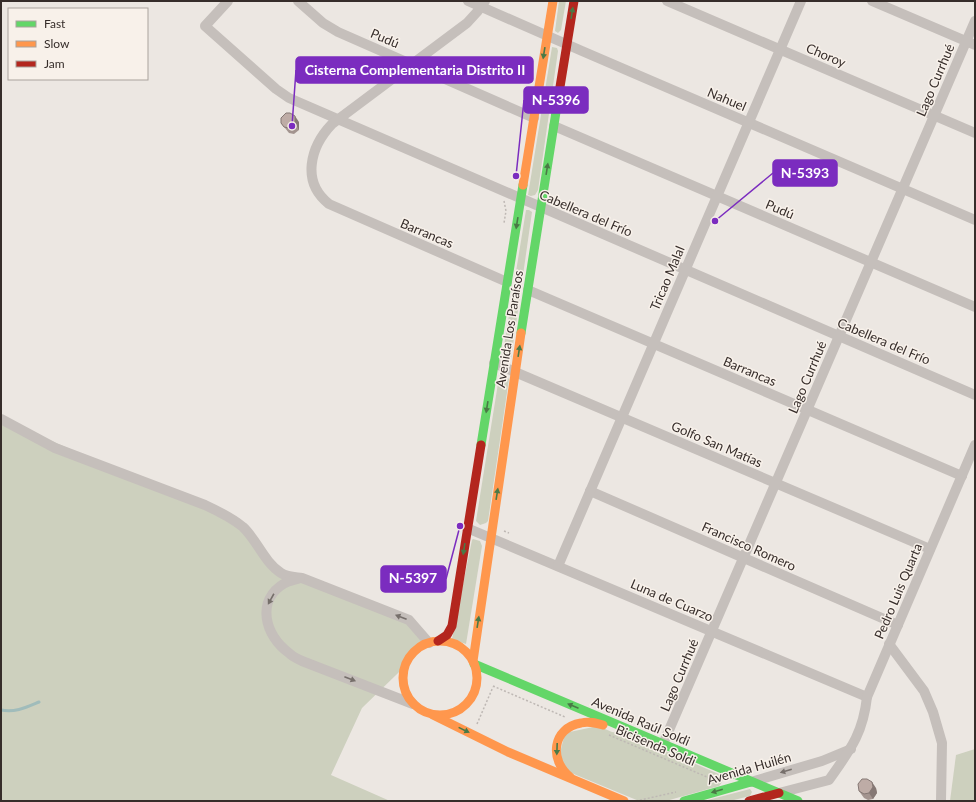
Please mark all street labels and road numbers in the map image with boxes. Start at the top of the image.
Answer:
street label: Pudú [368,25,402,51]
street label: Choroy [804,40,849,71]
street label: Lago Currhué [913,41,957,119]
street label: Nahuel [705,84,749,114]
street label: Cabellera del Frío [537,186,635,240]
street label: Pudú [763,196,797,222]
street label: Barrancas [398,215,456,251]
street label: Tricao Malal [646,243,688,313]
street label: Avenida Los Paraísos [492,269,526,389]
street label: Cabellera del Frío [835,314,933,368]
street label: Lago Currhué [785,338,829,416]
street label: Barrancas [721,353,779,389]
street label: Golfo San Matías [669,418,765,471]
street label: Francisco Romero [699,518,799,574]
street label: Pedro Luis Quarta [871,541,925,641]
street label: Luna de Cuarzo [628,575,716,625]
street label: Lago Currhué [657,636,701,714]
street label: Avenida Raúl Soldi [589,693,693,749]
street label: Bicisenda Soldi [614,721,698,769]
street label: Avenida Huilén [705,748,793,788]

